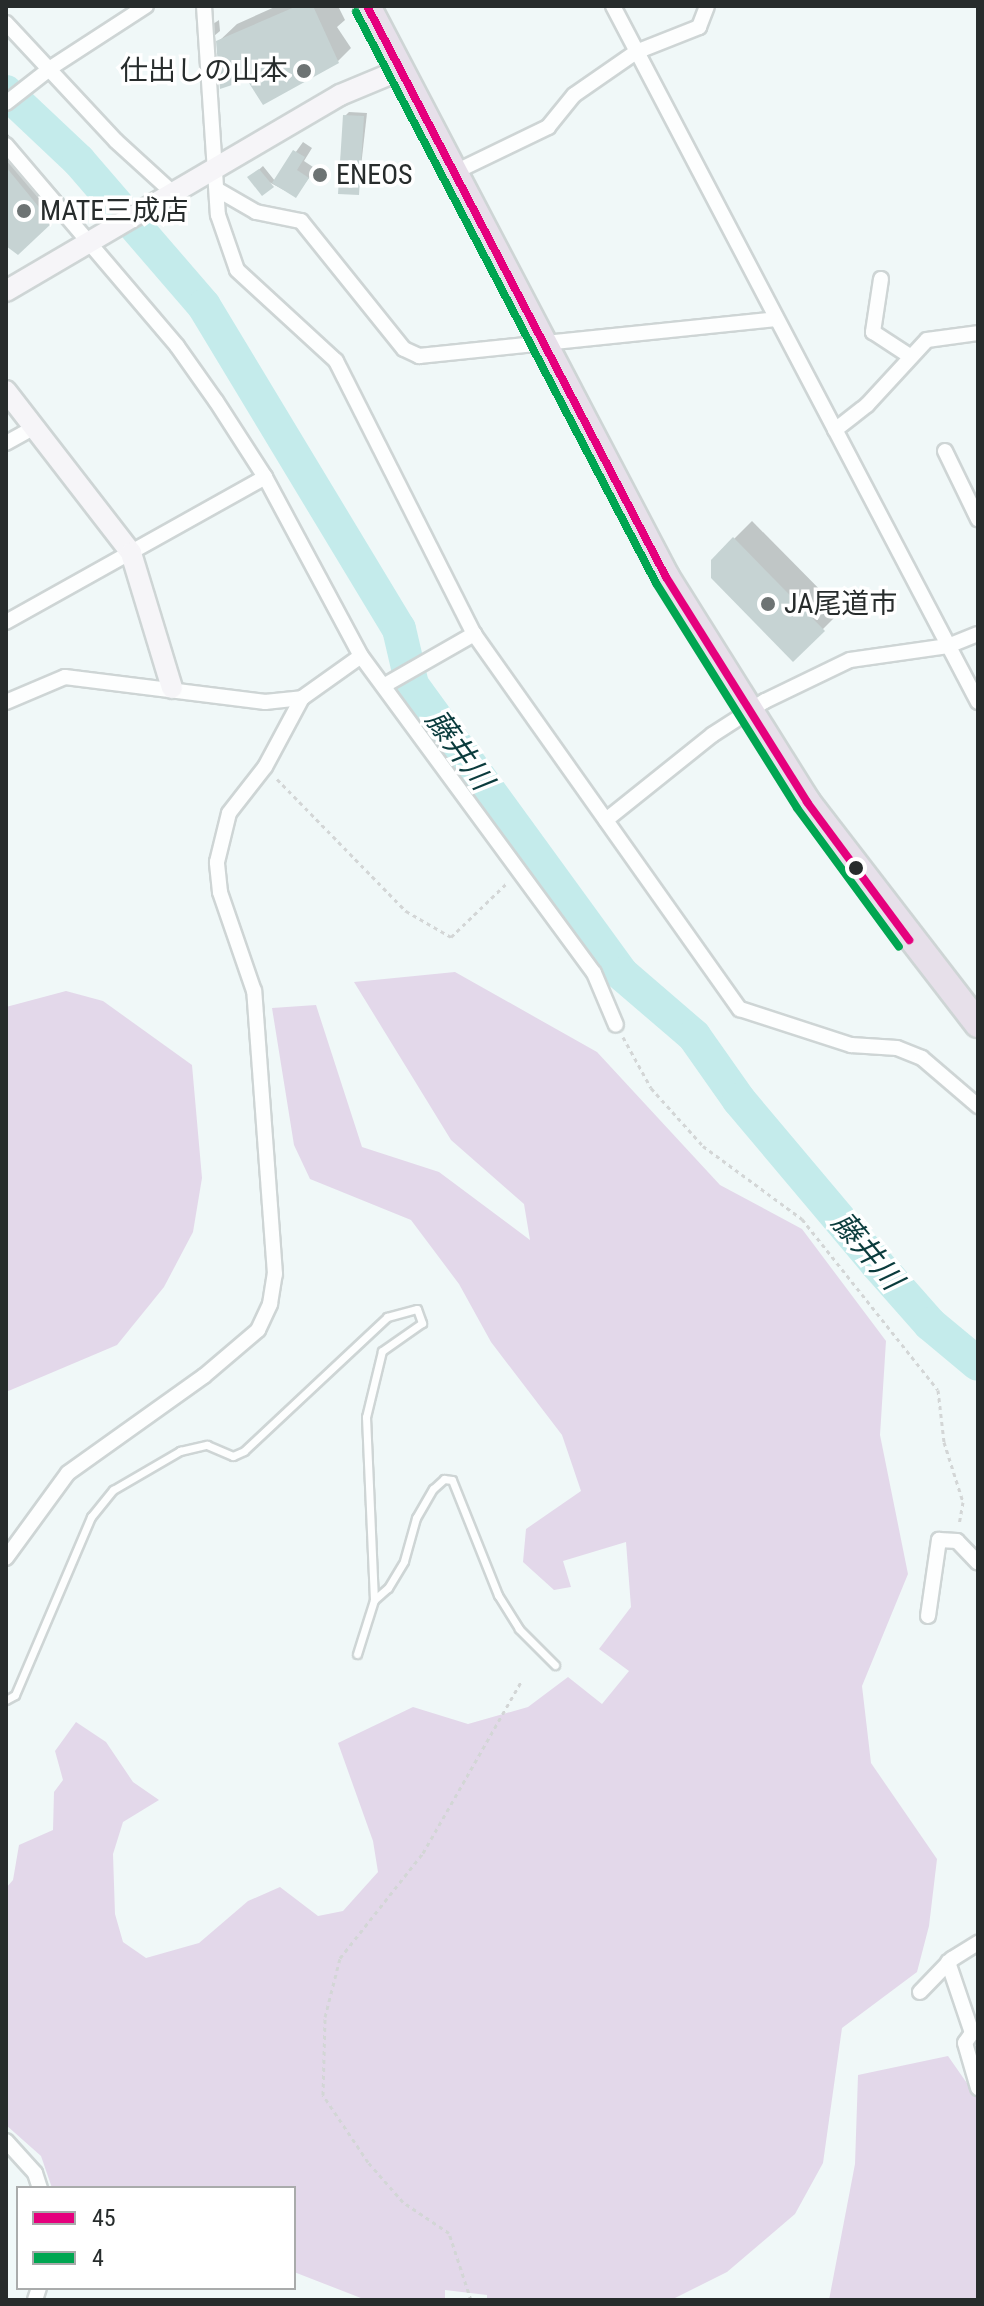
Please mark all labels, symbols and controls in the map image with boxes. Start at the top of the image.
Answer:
place label: 仕出しの山本 [120,54,288,88]
marker: 仕出しの山本 [295,62,313,80]
place label: ENEOS [336,158,413,192]
marker: ENEOS [311,166,329,184]
place label: MATE三成店 [40,194,188,228]
marker: MATE三成店 [15,202,33,220]
place label: JA尾道市 [784,587,897,621]
marker: JA尾道市 [759,595,777,613]
water label: 藤井川 [418,703,500,797]
unlabelled marker [848,860,864,876]
water label: 藤井川 [824,1205,910,1297]
legend [16,2186,296,2290]
text: 45 [92,2204,116,2232]
text: 4 [92,2244,104,2272]

